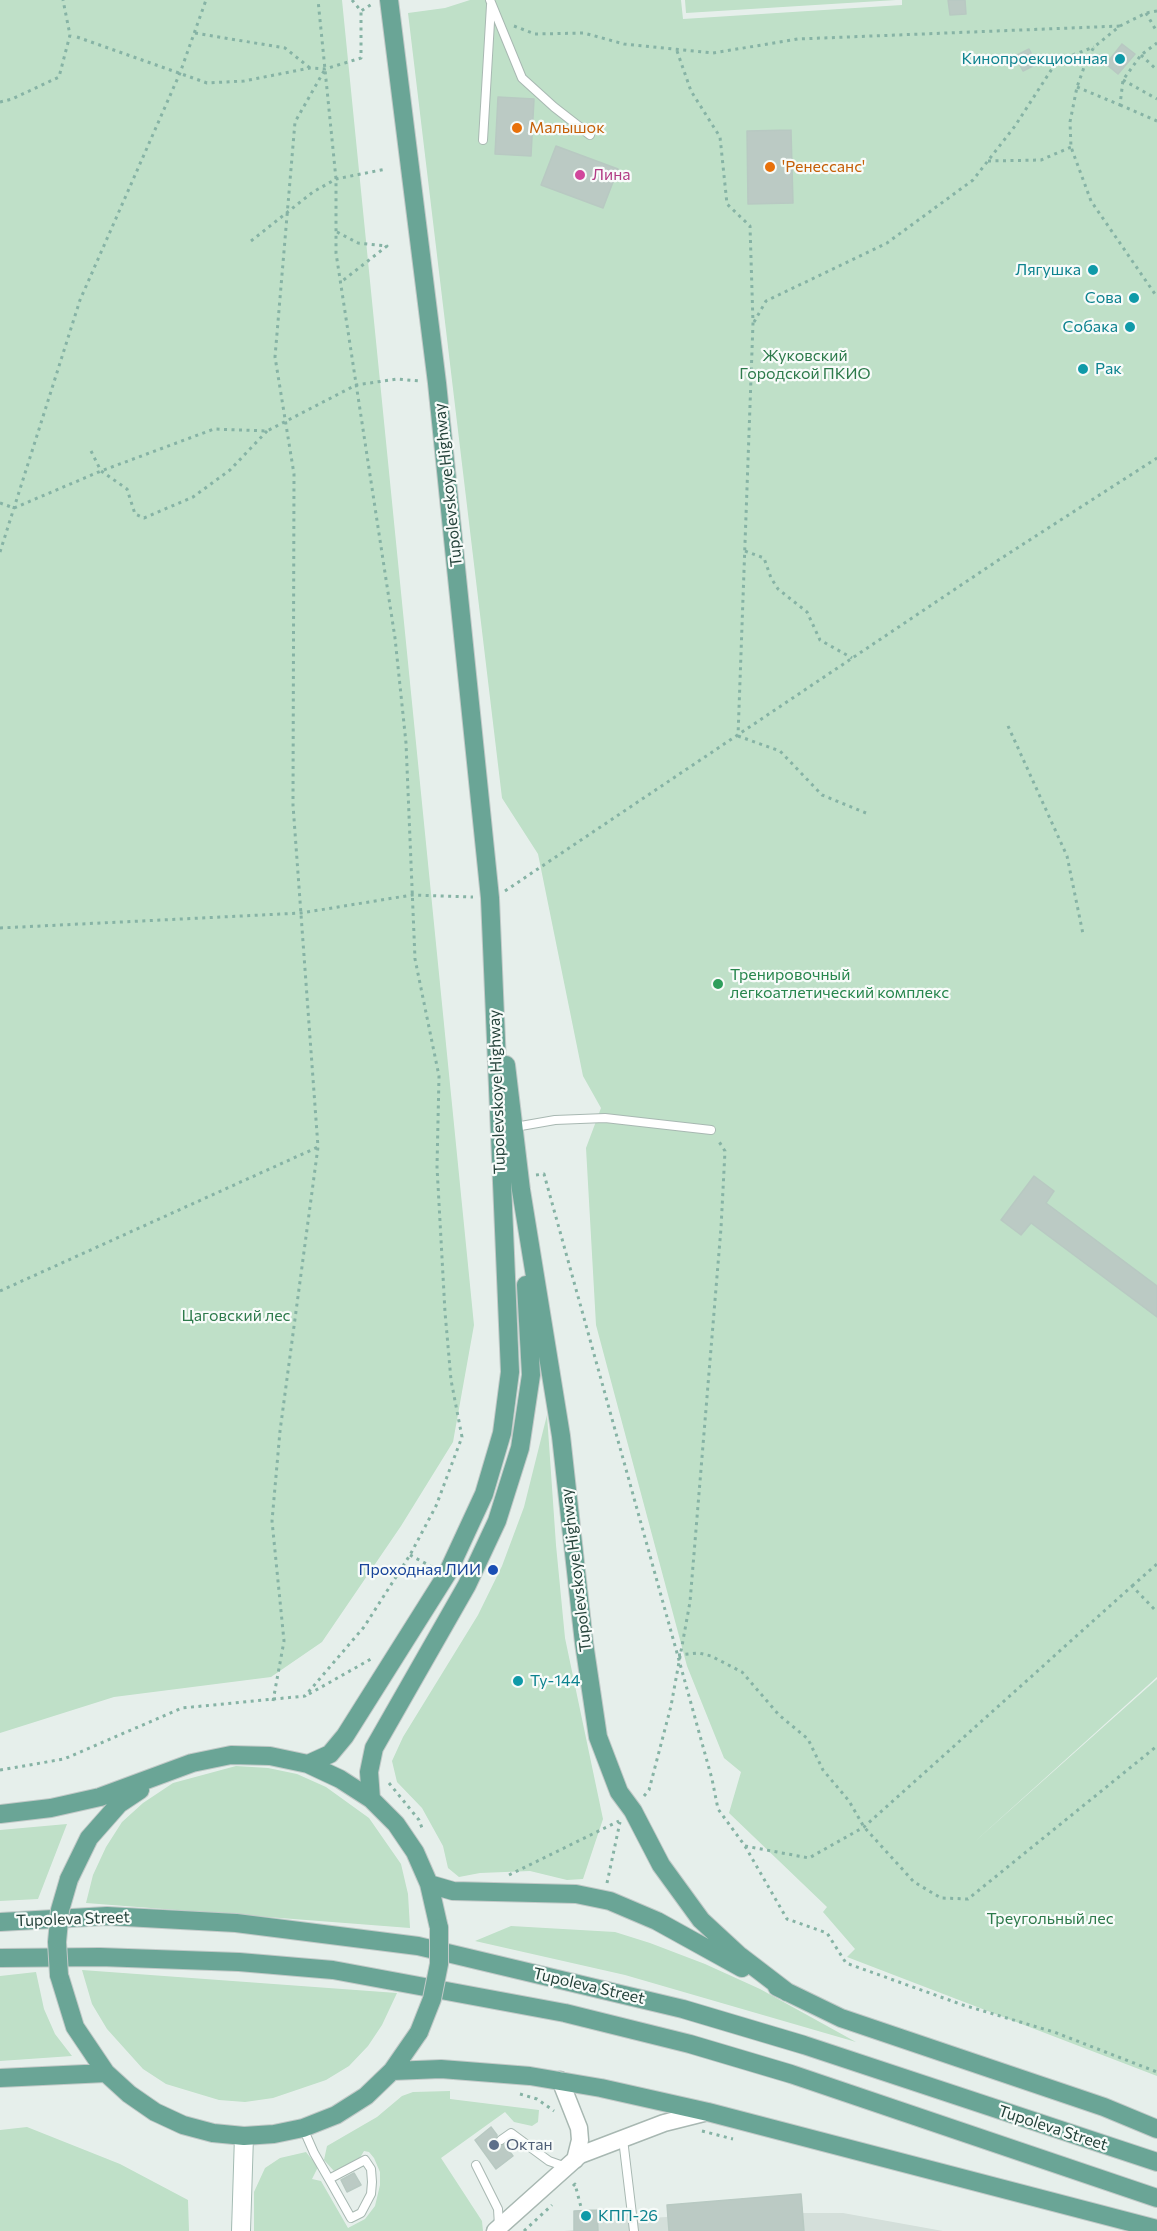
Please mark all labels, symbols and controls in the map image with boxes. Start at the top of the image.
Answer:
place label: Кинопроекционная [961,49,1108,69]
marker: Кинопроекционная [1113,52,1127,66]
place label: Малышок [529,118,605,138]
marker: Малышок [510,121,524,135]
place label: 'Ренессанс' [782,157,865,177]
marker: 'Ренессанс' [763,160,777,174]
place label: Лина [592,165,631,185]
marker: Лина [573,168,587,182]
place label: Лягушка [1015,260,1081,280]
marker: Лягушка [1086,263,1100,277]
place label: Сова [1085,288,1122,308]
marker: Сова [1127,291,1141,305]
place label: Собака [1063,317,1118,337]
marker: Собака [1123,320,1137,334]
park label: Жуковский Городской ПКИО [739,346,871,384]
place label: Рак [1095,359,1122,379]
marker: Рак [1076,362,1090,376]
street label: Tupolevskoye Highway [430,402,466,568]
place label: Тренировочный легкоатлетический комплекс [730,965,949,1003]
marker: Тренировочный легкоатлетический комплекс [711,977,725,991]
street label: Tupolevskoye Highway [485,1009,509,1175]
park label: Цаговский лес [182,1306,290,1326]
street label: Tupolevskoye Highway [556,1487,596,1653]
place label: Проходная ЛИИ [359,1560,481,1580]
marker: Проходная ЛИИ [486,1563,500,1577]
place label: Ty-144 [530,1671,580,1691]
marker: Ty-144 [511,1674,525,1688]
street label: Tupoleva Street [16,1907,130,1931]
park label: Треугольный лес [986,1909,1114,1929]
street label: Tupoleva Street [531,1964,647,2008]
street label: Tupoleva Street [996,2101,1110,2155]
place label: Октан [506,2135,553,2155]
marker: Октан [487,2138,501,2152]
place label: КПП-26 [598,2206,658,2226]
marker: КПП-26 [579,2209,593,2223]

